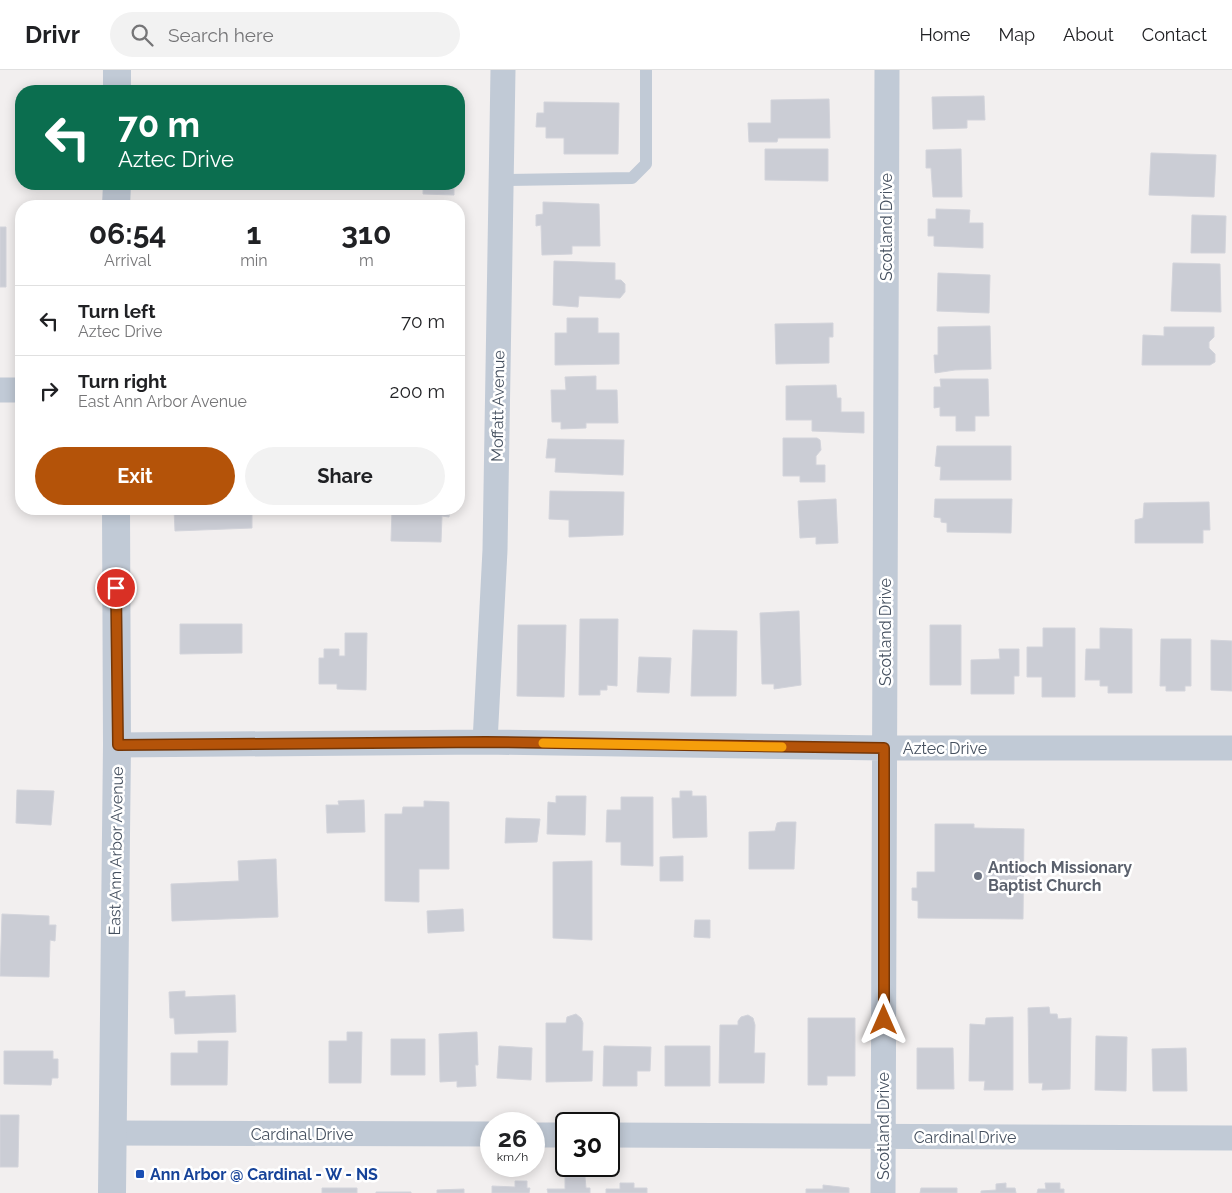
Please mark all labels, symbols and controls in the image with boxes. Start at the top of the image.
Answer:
search box [110,12,460,57]
text: Drivr [25,20,80,49]
icon: search [128,21,156,49]
text: Search here [168,24,274,46]
text: Home [919,24,970,45]
text: Map [998,24,1035,45]
text: About [1063,24,1114,45]
text: Contact [1142,24,1207,45]
text: 70 m [118,104,200,145]
icon: left [35,105,100,170]
text: Aztec Drive [118,146,234,172]
street label: Scotland Drive [877,173,896,281]
text: 06:54 [89,216,166,251]
text: 1 [246,216,261,251]
text: 310 [341,216,391,251]
text: Arrival [104,251,151,270]
text: min [240,251,268,270]
text: m [359,251,374,270]
text: Turn left [78,300,155,322]
icon: left [35,307,63,335]
text: 70 m [401,310,445,332]
text: Aztec Drive [78,322,162,341]
street label: Moffatt Avenue [488,350,508,462]
text: Turn right [78,370,167,392]
icon: right [35,377,63,405]
text: 200 m [390,380,445,402]
text: East Ann Arbor Avenue [78,392,247,411]
button: Exit [35,447,235,505]
button: Share [245,447,445,505]
pin [95,567,137,609]
icon: arrive [102,574,130,602]
street label: Scotland Drive [876,578,895,686]
street label: Aztec Drive [903,739,987,758]
street label: East Ann Arbor Avenue [105,766,127,936]
place label: Antioch Missionary Baptist Church [988,858,1132,895]
marker: Antioch Missionary Baptist Church [972,870,984,882]
position arrow [857,993,909,1045]
street label: Scotland Drive [874,1072,893,1180]
speed limit sign: 30 [555,1112,620,1177]
text: 26 [498,1123,527,1153]
street label: Cardinal Drive [251,1125,353,1144]
street label: Cardinal Drive [914,1128,1016,1147]
text: km/h [497,1150,528,1164]
place label: Ann Arbor @ Cardinal - W - NS [150,1165,378,1184]
marker: Ann Arbor @ Cardinal - W - NS [134,1168,146,1180]

